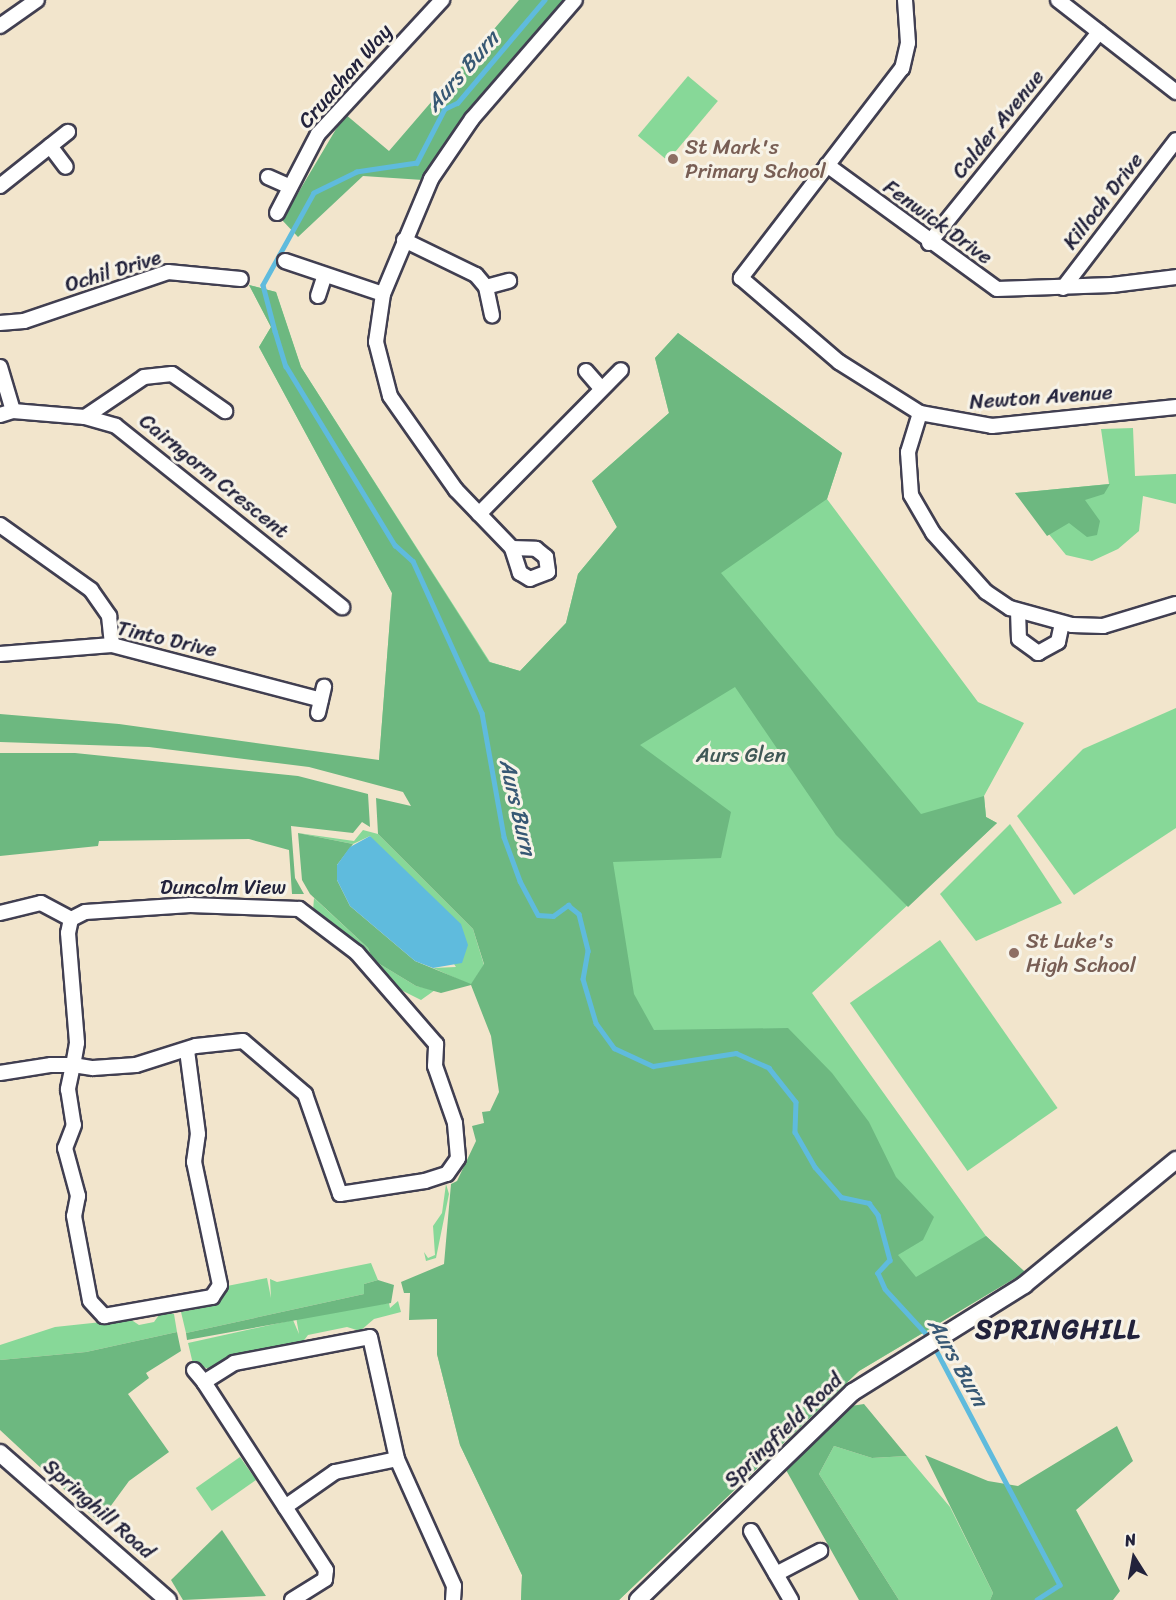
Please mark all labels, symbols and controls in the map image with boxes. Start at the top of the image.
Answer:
street label: Cruachan Way [293,19,397,133]
water label: Aurs Burn [420,25,504,117]
street label: Calder Avenue [946,65,1050,183]
place label: St Mark's Primary School [685,134,826,184]
street label: Killoch Drive [1057,148,1149,254]
marker: St Mark's Primary School [666,152,680,166]
street label: Fenwick Drive [879,174,997,270]
street label: Ochil Drive [62,244,164,298]
street label: Newton Avenue [968,379,1114,415]
street label: Cairngorm Crescent [134,408,294,544]
street label: Tinto Drive [115,615,219,663]
park label: Aurs Glen [696,742,786,768]
water label: Aurs Burn [494,756,542,858]
street label: Duncolm View [159,874,287,900]
place label: St Luke's High School [1026,928,1136,978]
marker: St Luke's High School [1007,946,1021,960]
water label: Aurs Burn [922,1313,994,1411]
district label: SPRINGHILL [977,1314,1139,1346]
street label: Springfield Road [719,1367,847,1493]
street label: Springhill Road [38,1454,160,1564]
text: N [1122,1525,1139,1555]
north arrow [1104,1528,1164,1588]

